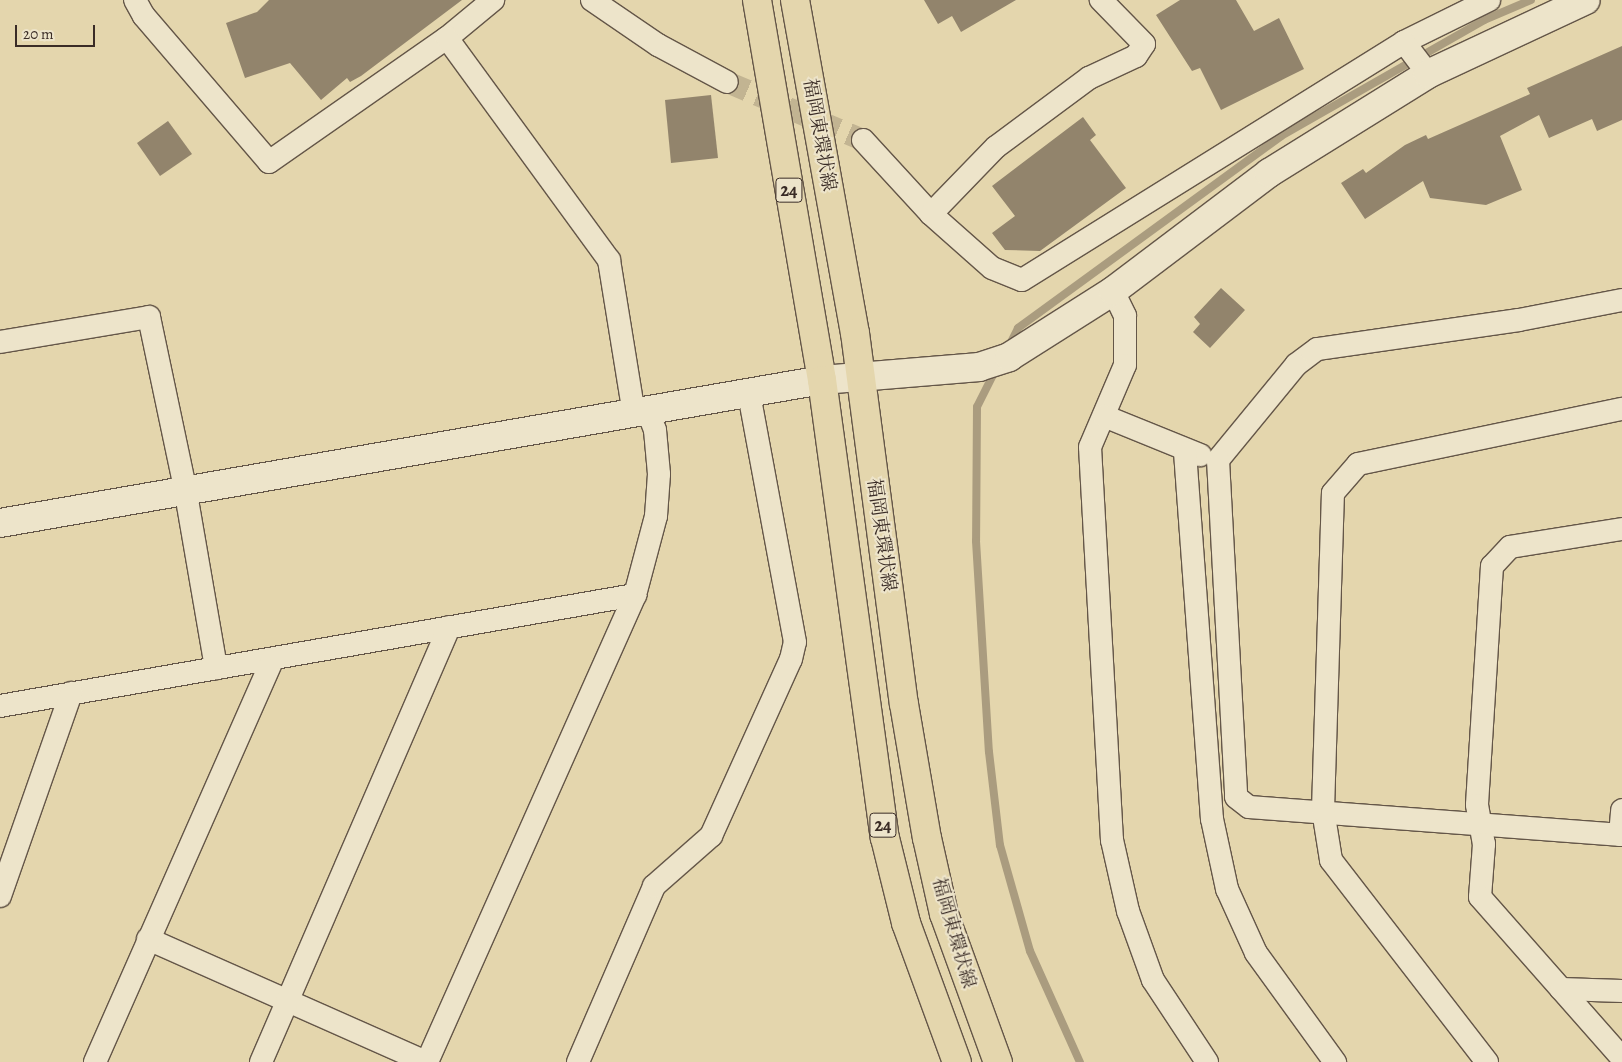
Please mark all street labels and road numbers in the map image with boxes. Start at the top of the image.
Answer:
street label: 福岡東環状線 [798,77,840,193]
road number: 24 [775,174,803,206]
street label: 福岡東環状線 [862,477,900,593]
road number: 24 [869,810,897,840]
street label: 福岡東環状線 [926,875,980,991]

